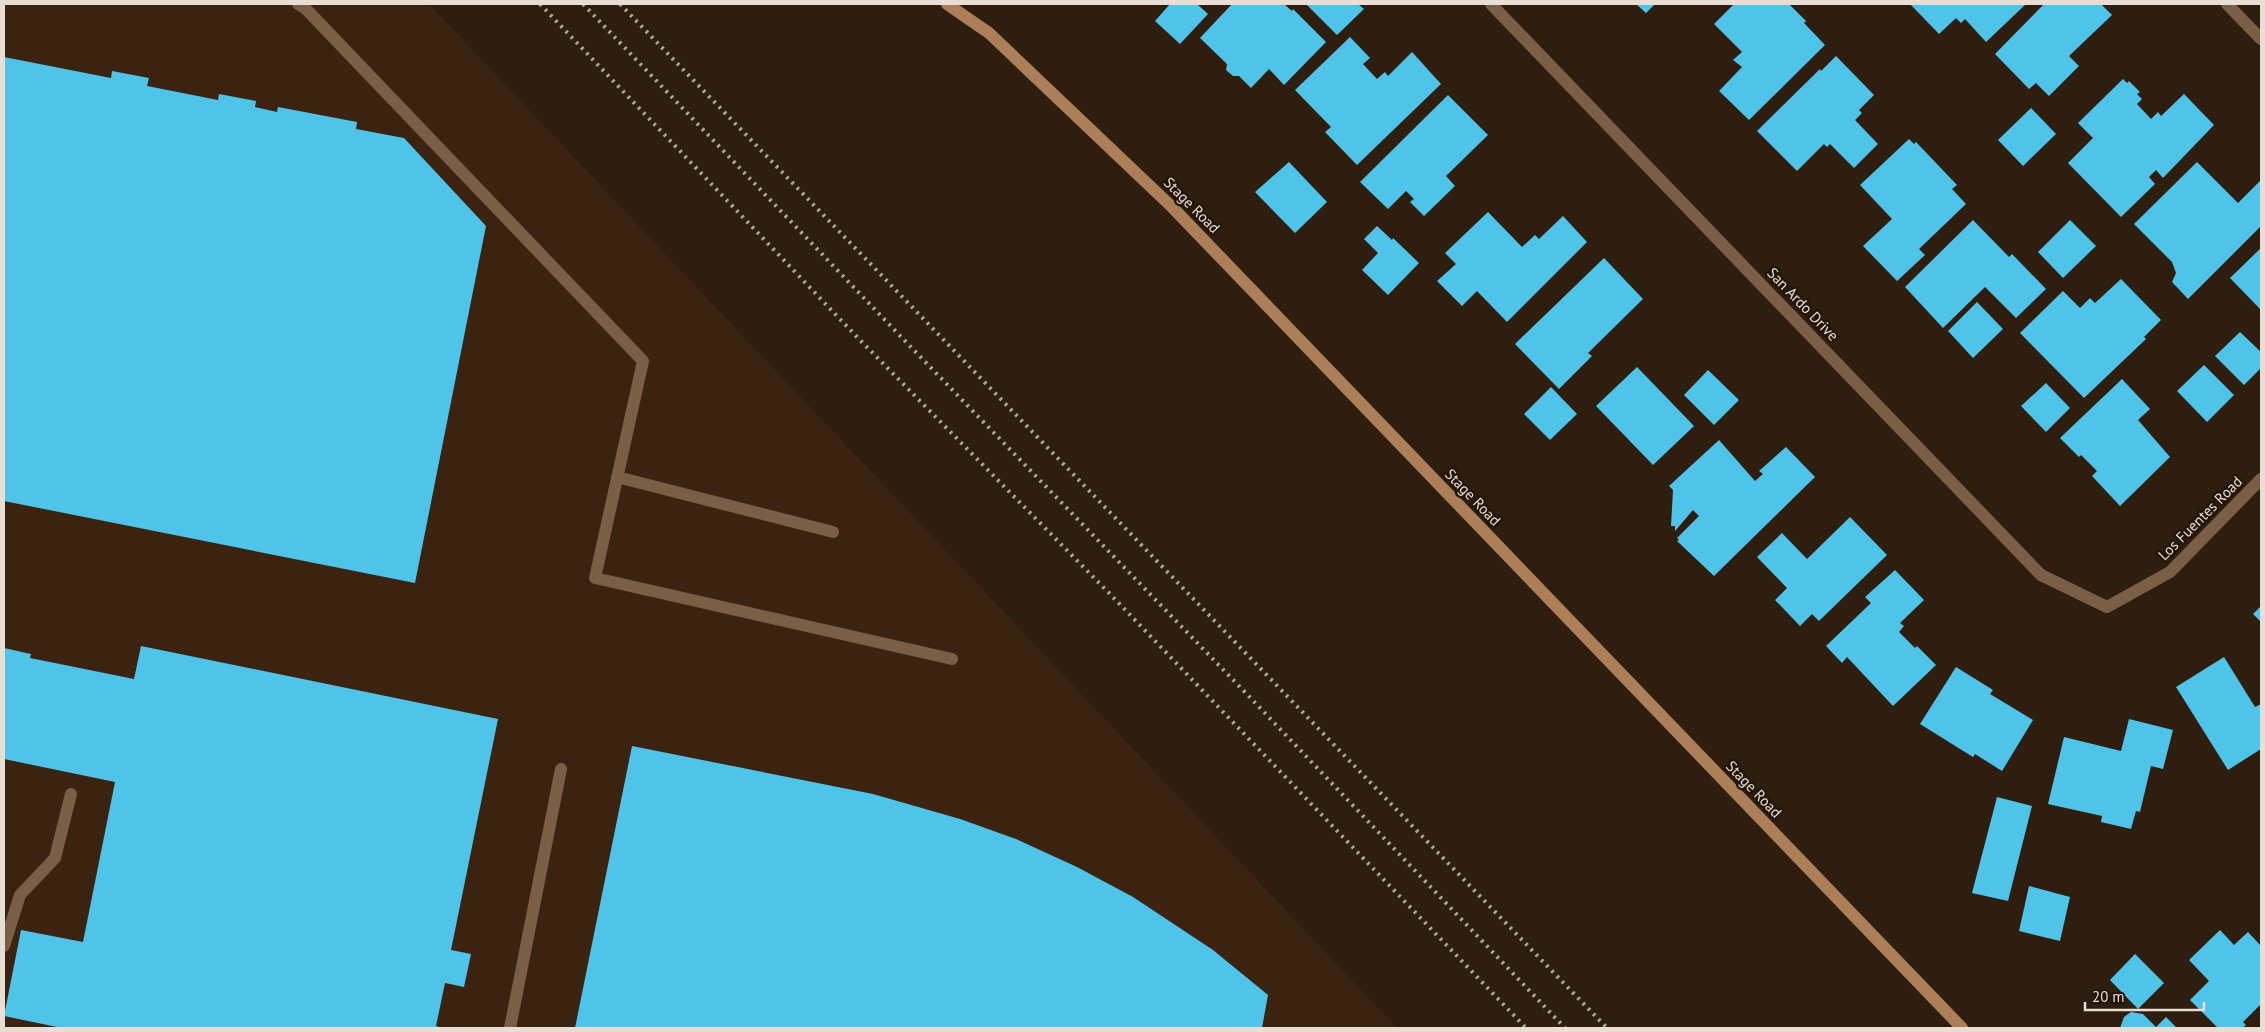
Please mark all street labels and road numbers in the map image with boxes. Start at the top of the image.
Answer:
street label: Stage Road [1160,173,1224,237]
street label: San Ardo Drive [1763,263,1843,345]
street label: Stage Road [1441,465,1505,529]
street label: Los Fuentes Road [2154,472,2246,564]
street label: Stage Road [1722,757,1786,821]

